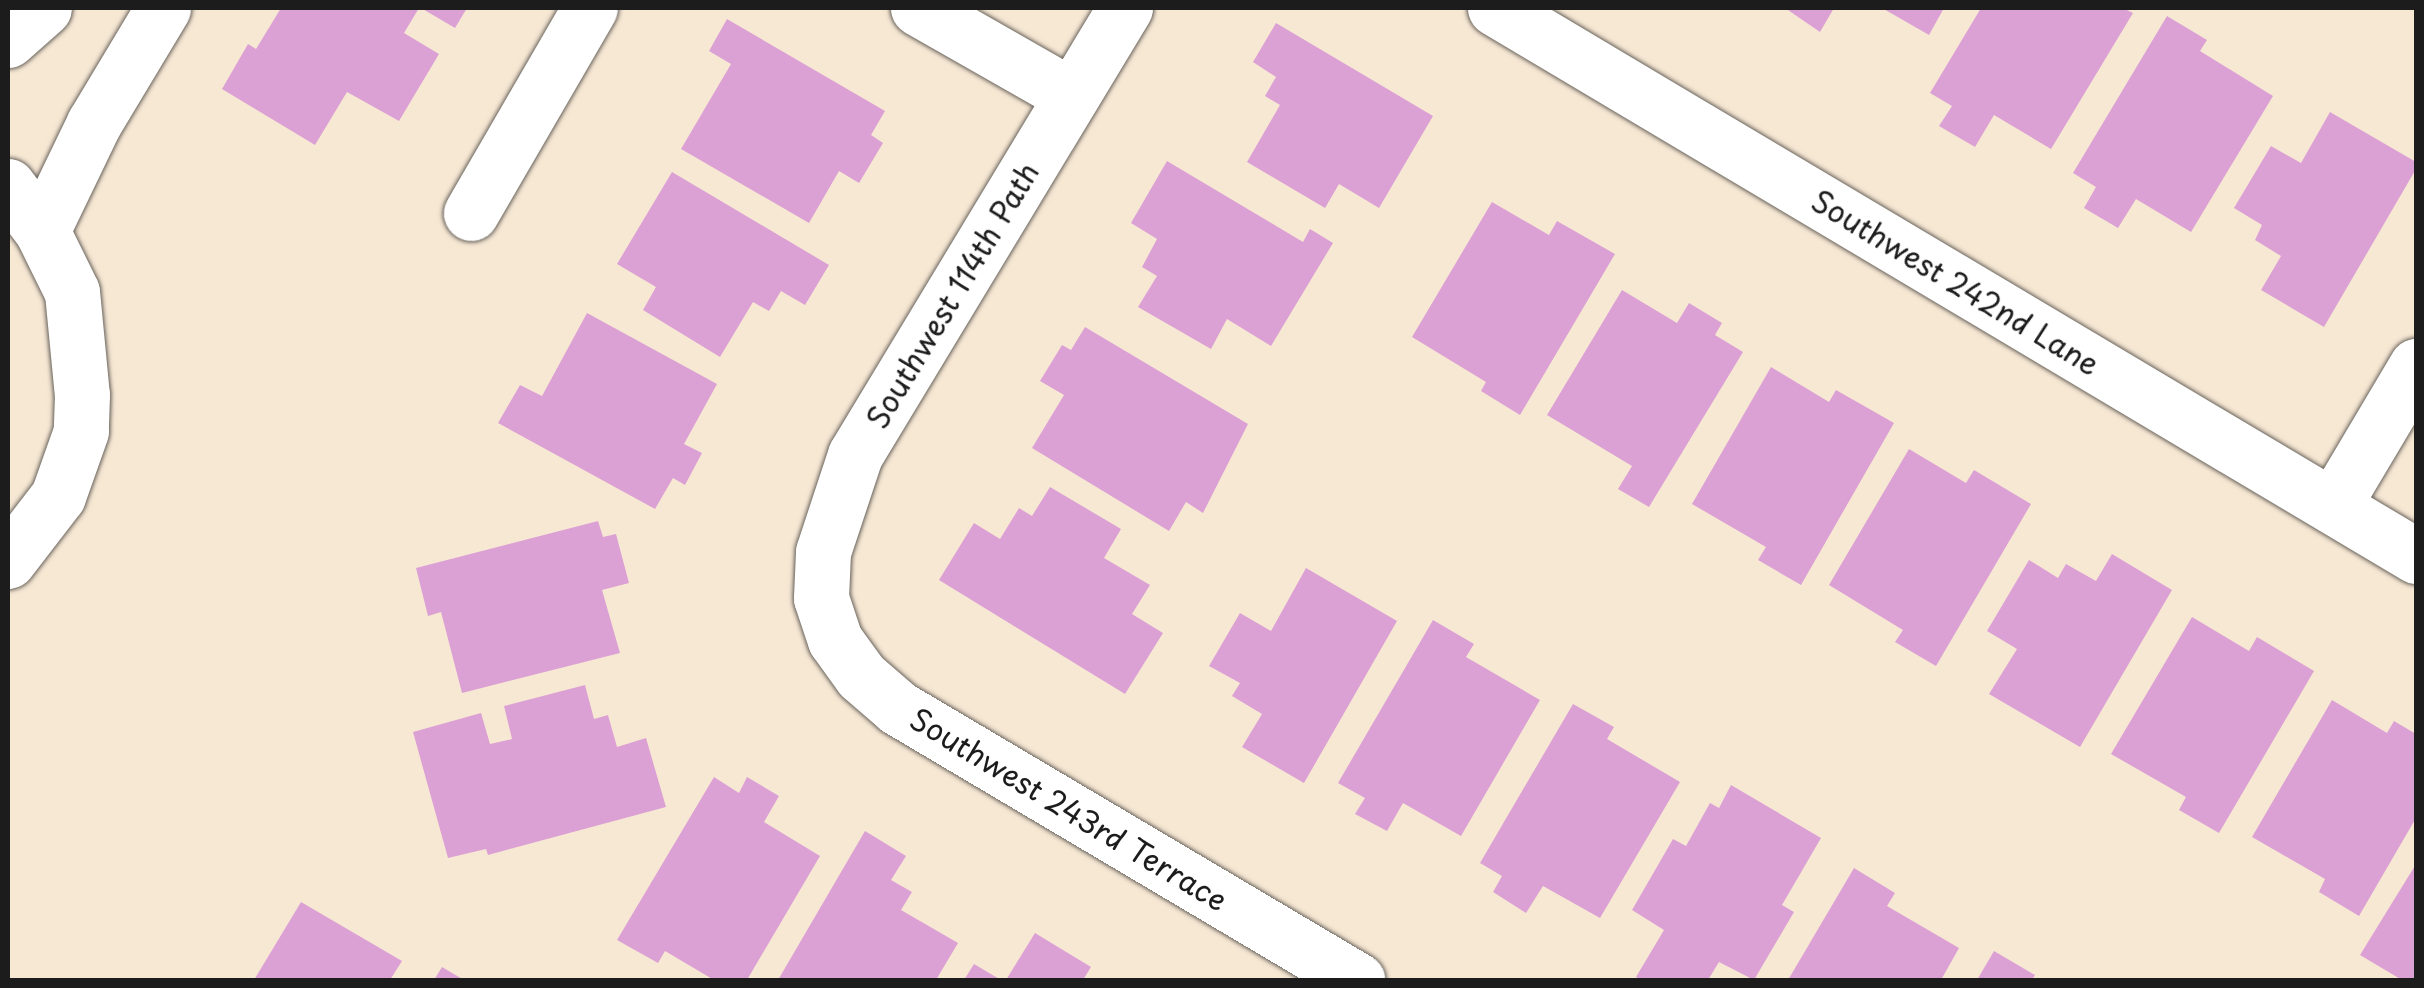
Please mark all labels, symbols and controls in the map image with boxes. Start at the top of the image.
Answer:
street label: Southwest 114th Path [858,154,1046,436]
street label: Southwest 242nd Lane [1804,181,2108,383]
street label: Southwest 243rd Terrace [902,699,1236,919]

